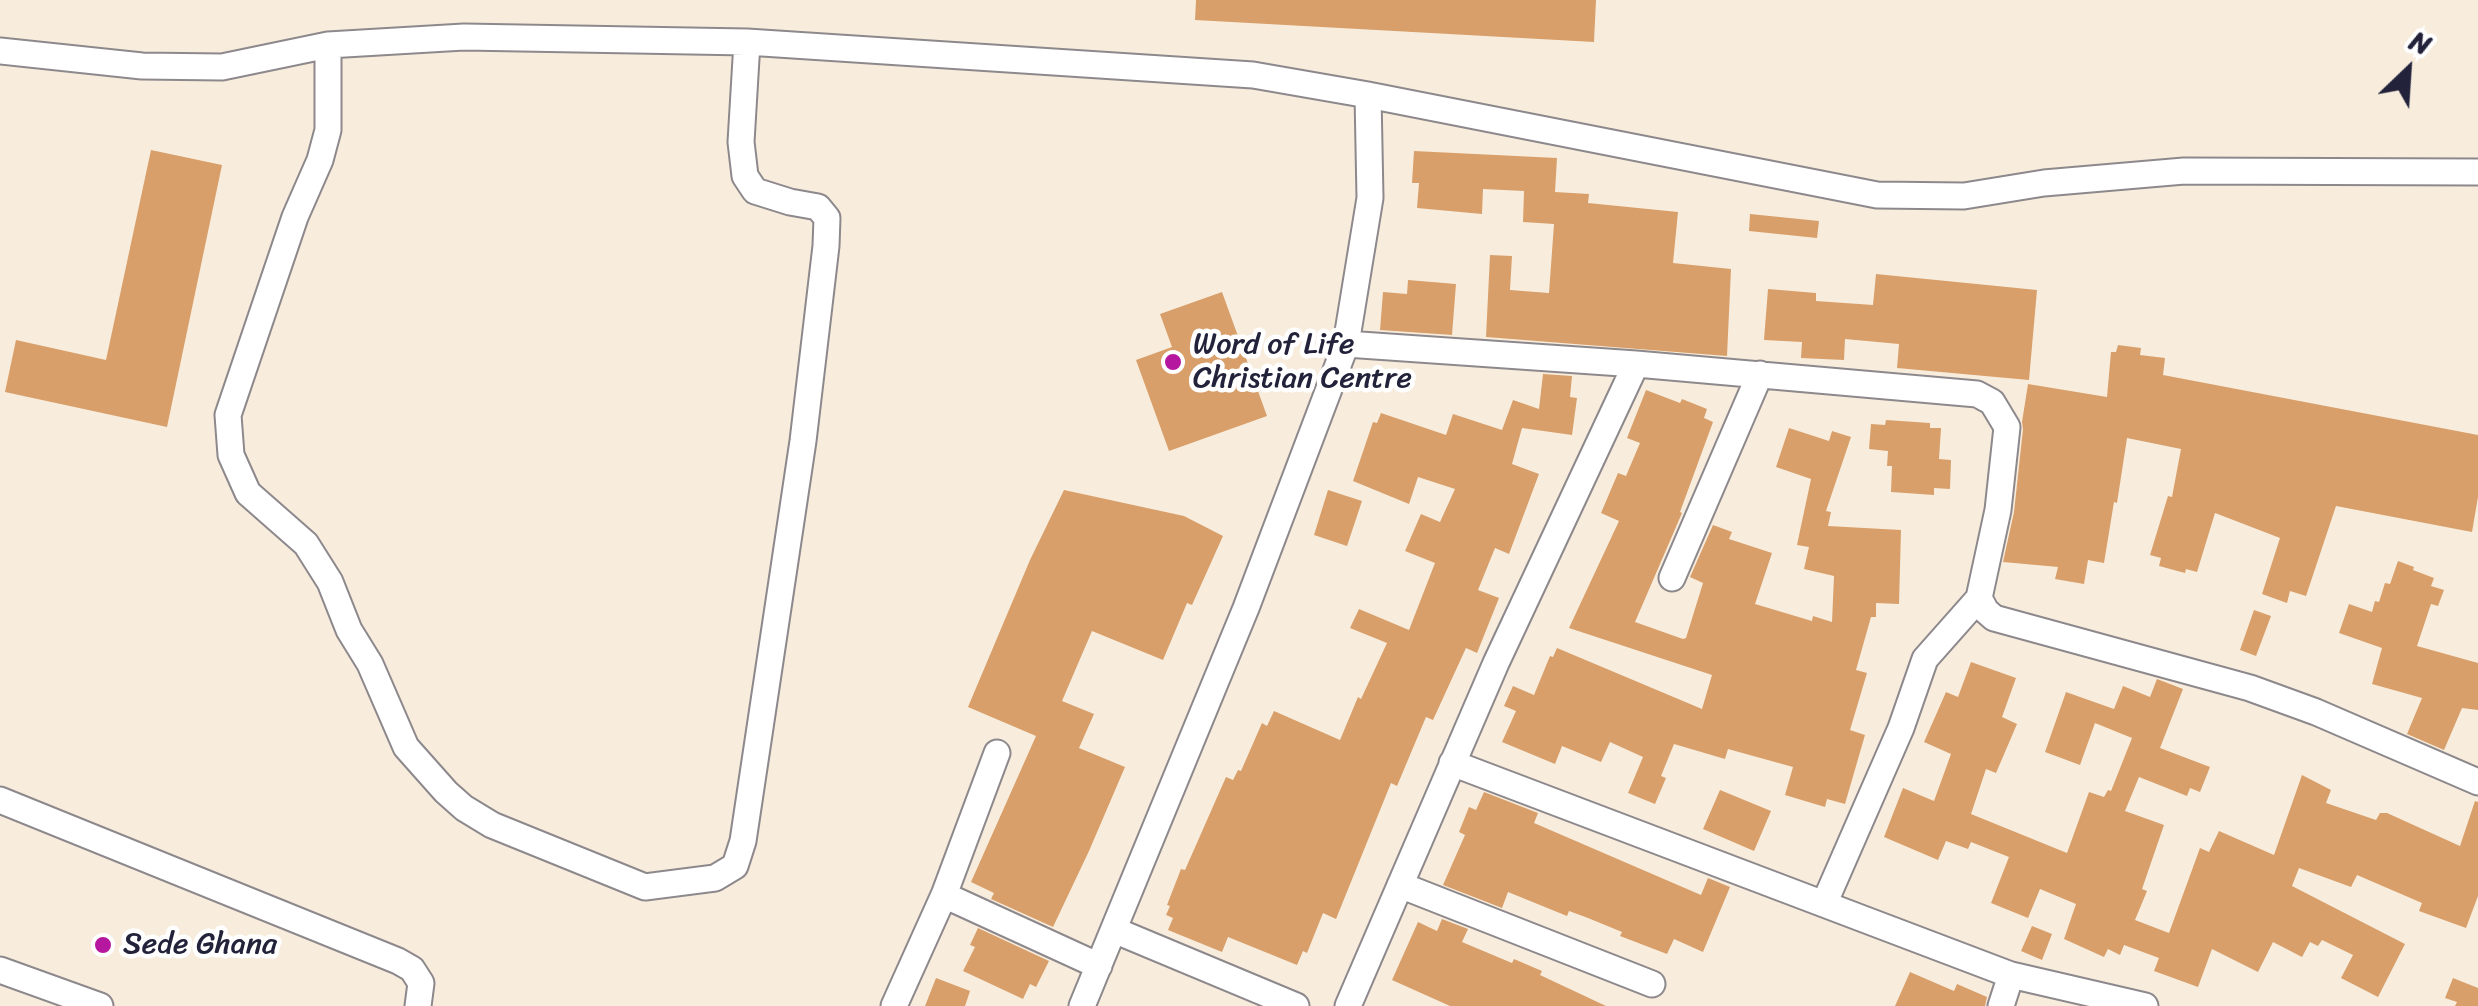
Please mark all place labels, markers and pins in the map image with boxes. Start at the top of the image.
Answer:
place label: Word of Life Christian Centre [1193,327,1412,398]
marker: Word of Life Christian Centre [1162,351,1184,373]
place label: Sede Ghana [123,927,277,963]
marker: Sede Ghana [92,934,114,956]

